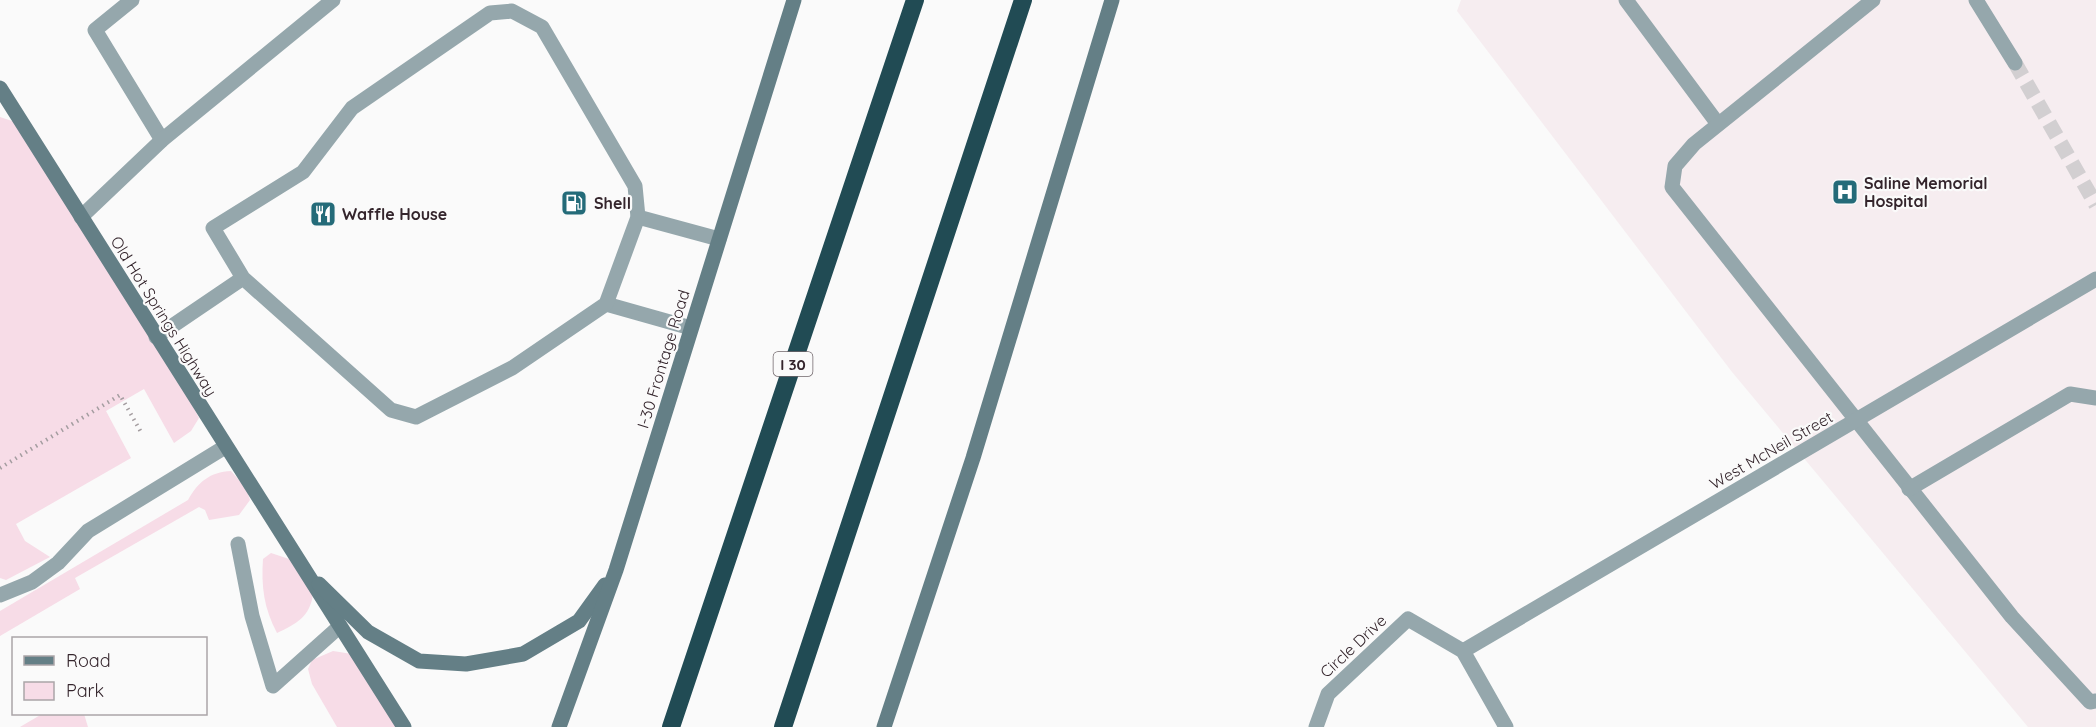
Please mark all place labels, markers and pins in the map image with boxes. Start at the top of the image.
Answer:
place label: Saline Memorial Hospital [1864,173,1988,211]
hospital icon: Saline Memorial Hospital [1830,177,1860,207]
fuel station icon: Shell [559,188,589,218]
place label: Shell [594,193,631,213]
restaurant icon: Waffle House [308,199,338,229]
place label: Waffle House [342,204,447,224]

